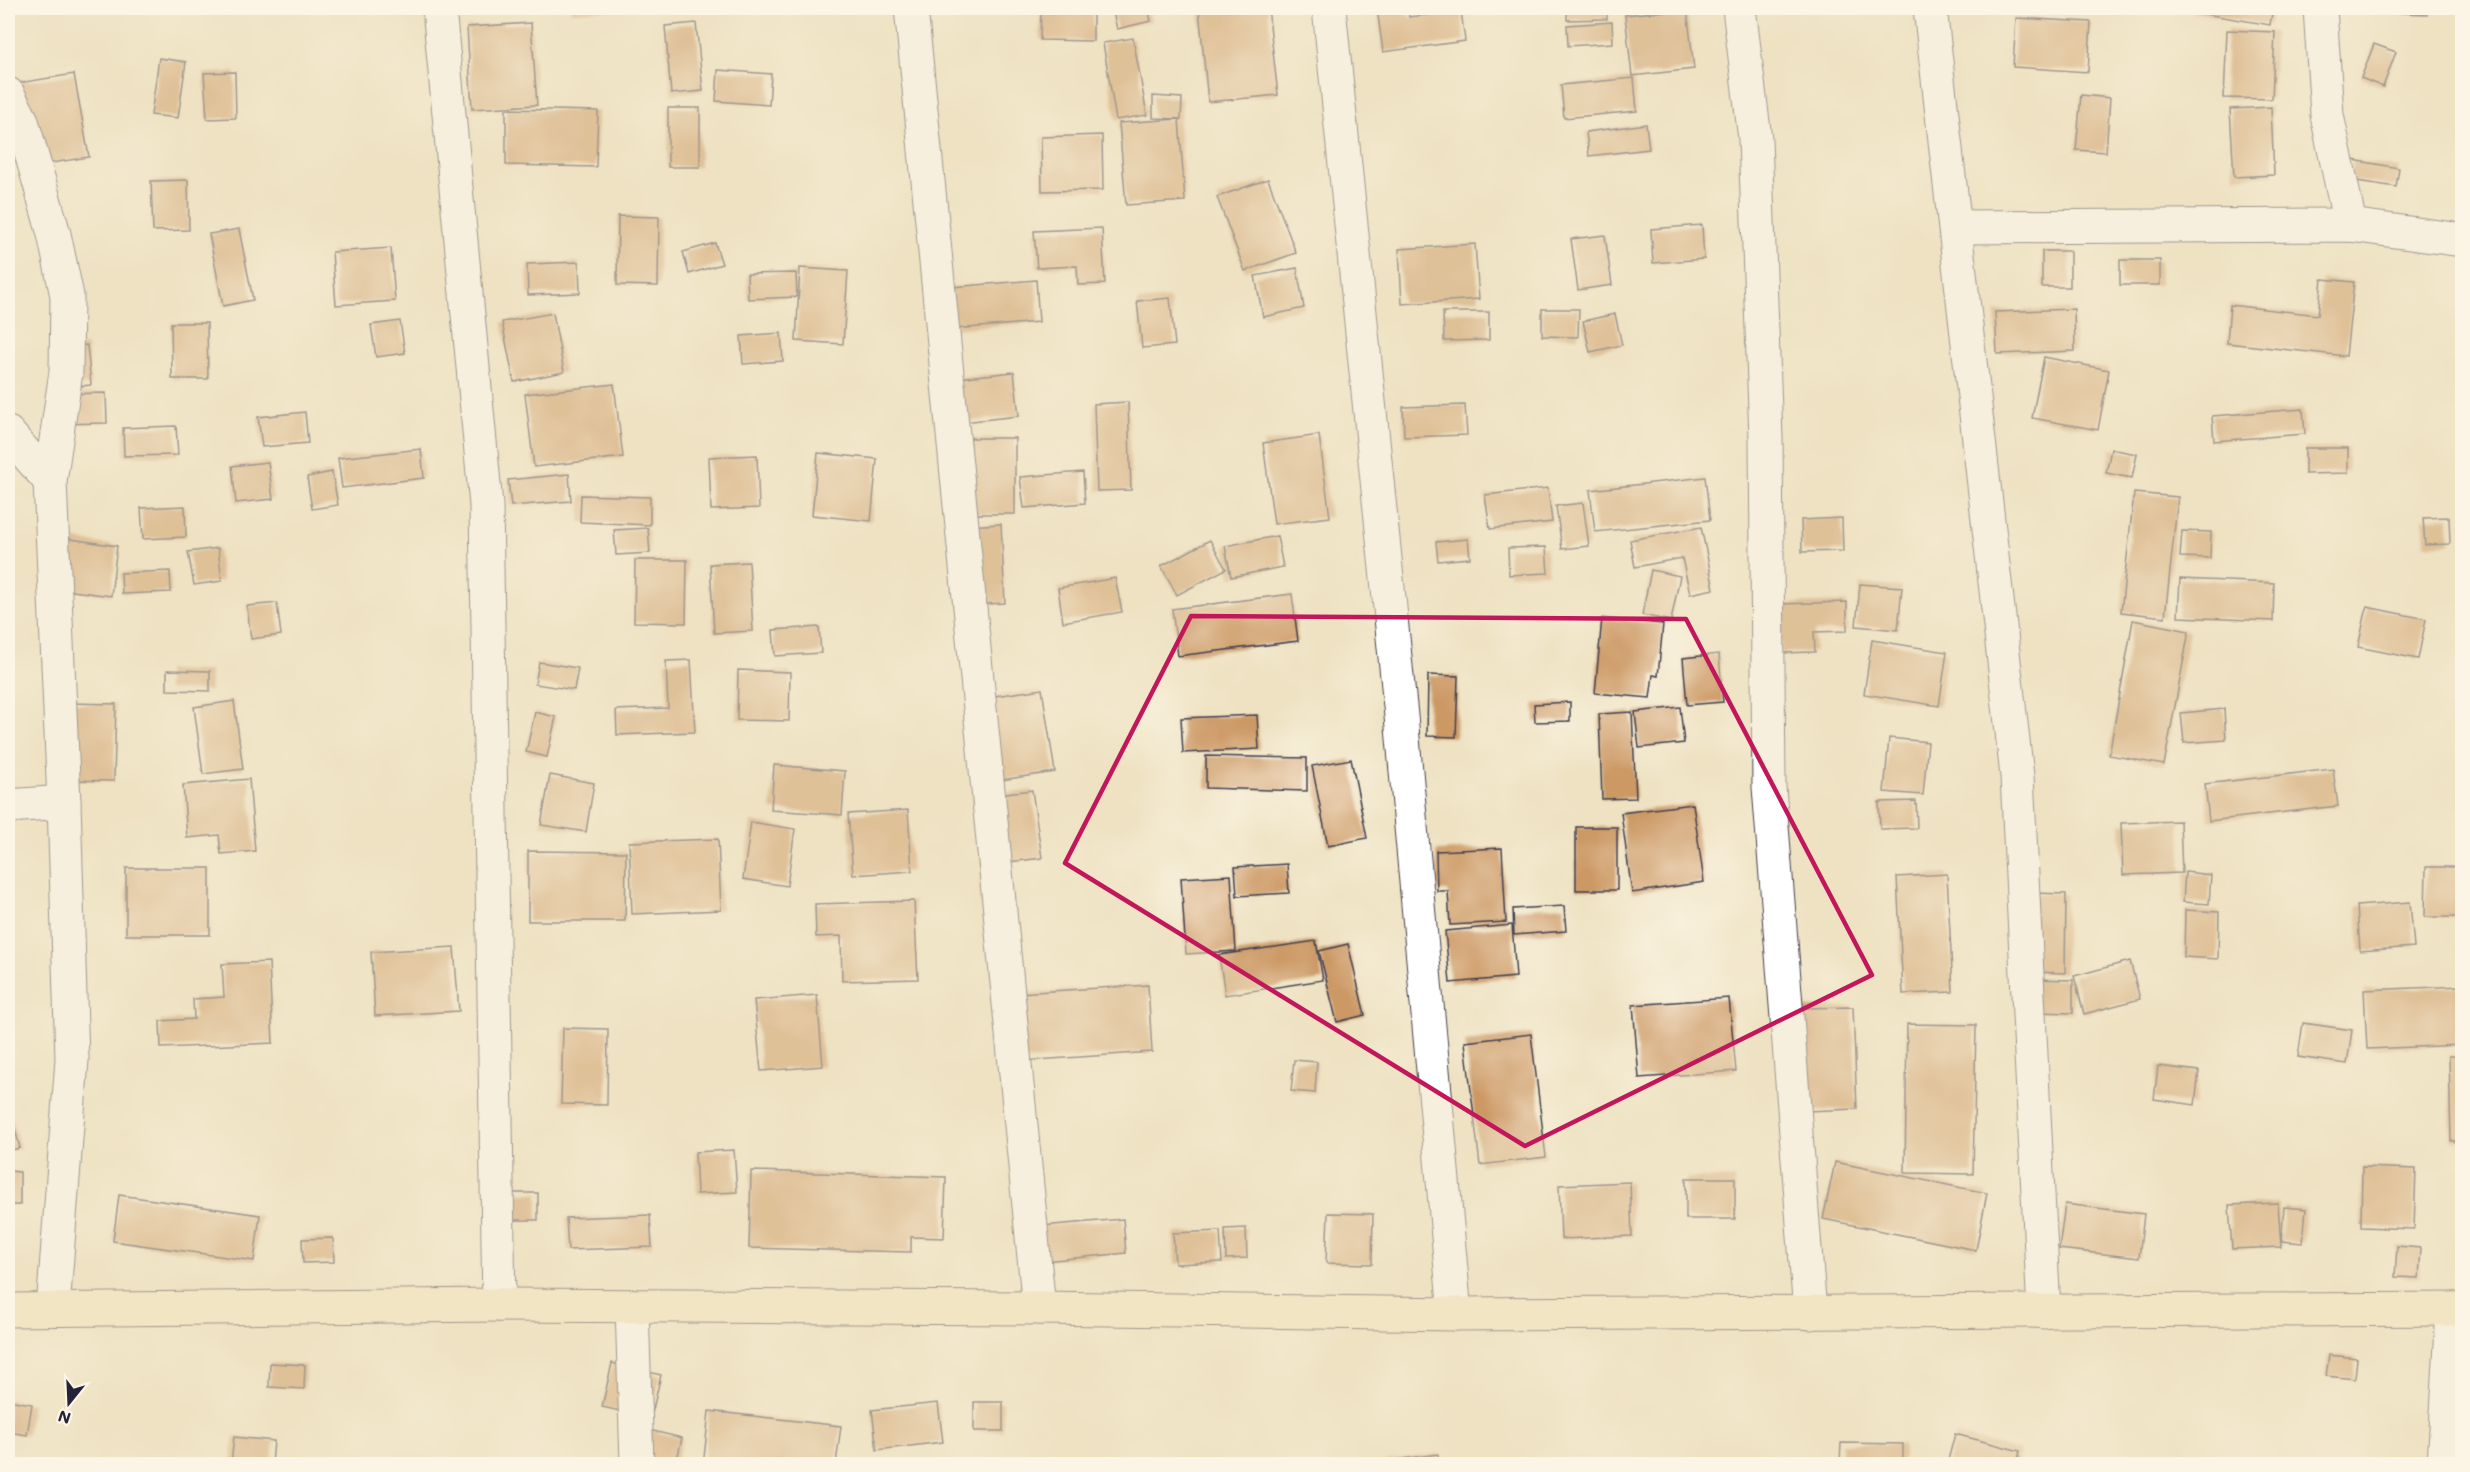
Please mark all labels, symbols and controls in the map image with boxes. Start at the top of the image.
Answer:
north arrow [39,1373,99,1433]
text: N [55,1406,73,1430]

